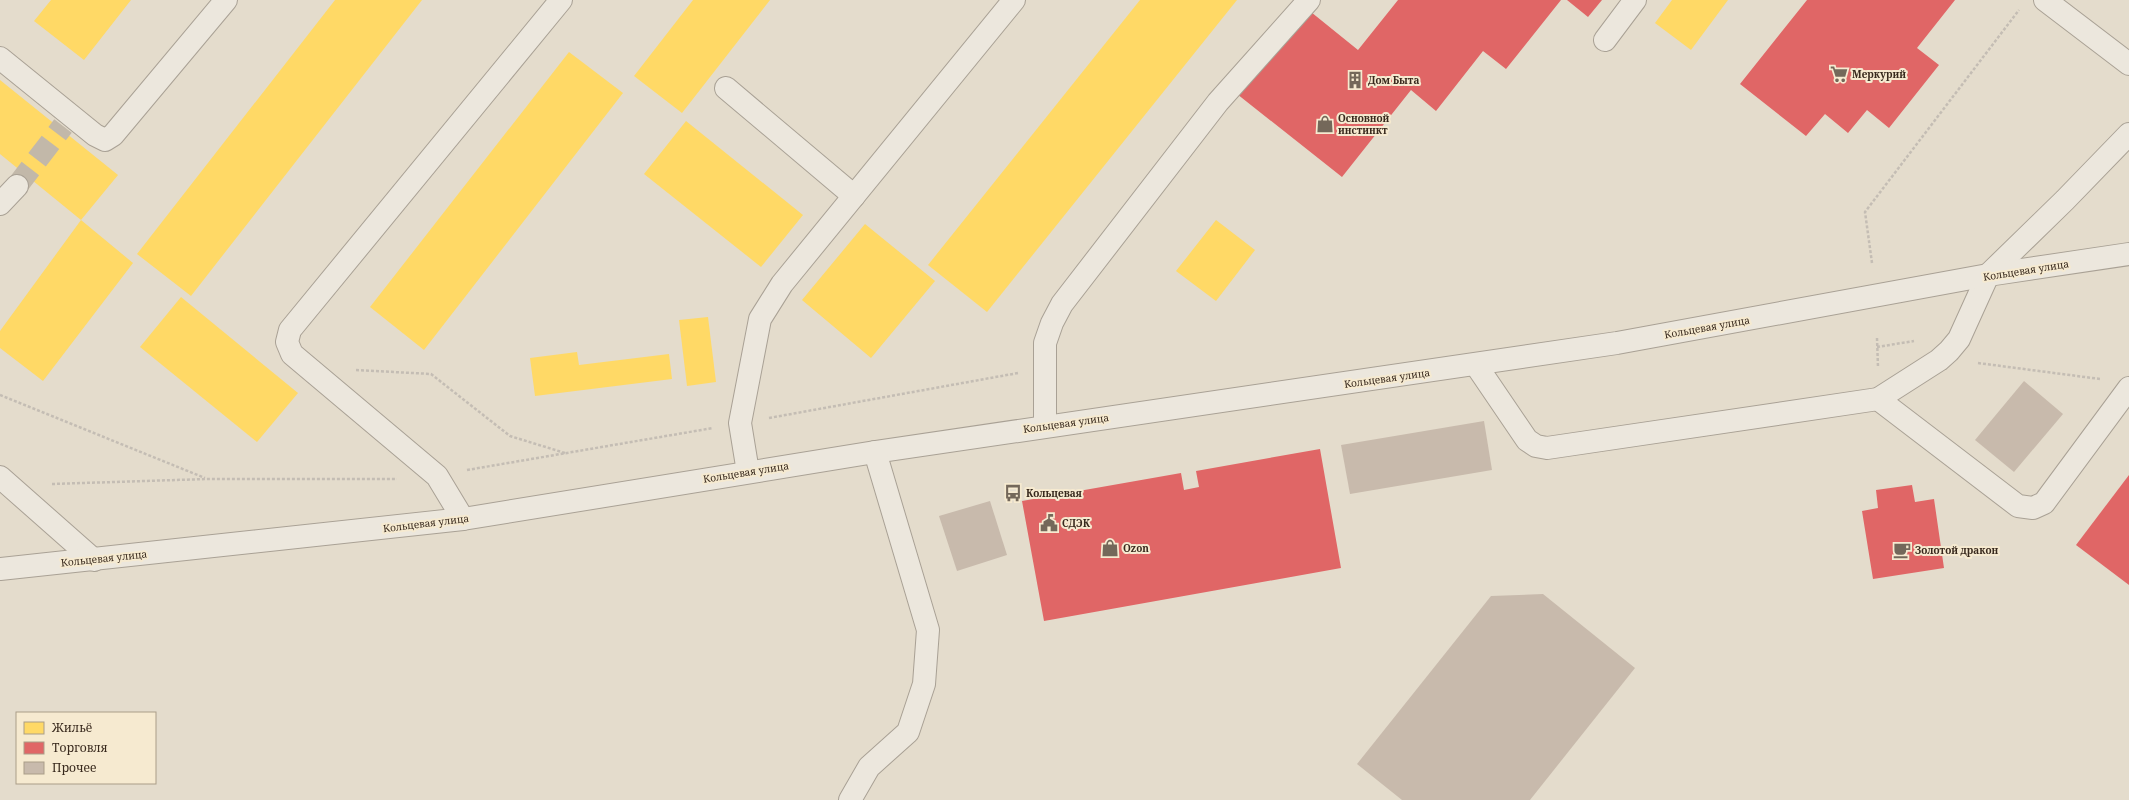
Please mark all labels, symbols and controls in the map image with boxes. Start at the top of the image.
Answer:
supermarket icon: Меркурий [1829,64,1849,84]
place label: Меркурий [1852,67,1906,81]
building icon: Дом Быта [1345,70,1365,90]
place label: Дом Быта [1368,73,1419,87]
place label: Основной инстинкт [1338,111,1390,137]
shop icon: Основной инстинкт [1315,114,1335,134]
street label: Кольцевая улица [1982,256,2070,284]
street label: Кольцевая улица [1663,313,1751,341]
street label: Кольцевая улица [1343,365,1431,391]
street label: Кольцевая улица [1022,410,1110,436]
street label: Кольцевая улица [702,458,790,486]
bus stop icon: Кольцевая [1003,483,1023,503]
place label: Кольцевая [1026,486,1082,500]
street label: Кольцевая улица [382,511,470,535]
public building icon: СДЭК [1039,513,1059,533]
place label: СДЭК [1062,516,1091,530]
shop icon: Ozon [1100,538,1120,558]
cafe icon: Золотой дракон [1892,540,1912,560]
place label: Ozon [1123,541,1149,555]
place label: Золотой дракон [1915,543,1998,557]
street label: Кольцевая улица [60,546,148,569]
legend [16,712,156,784]
text: Жильё [51,719,92,736]
text: Торговля [52,739,108,756]
text: Прочее [52,759,96,776]

